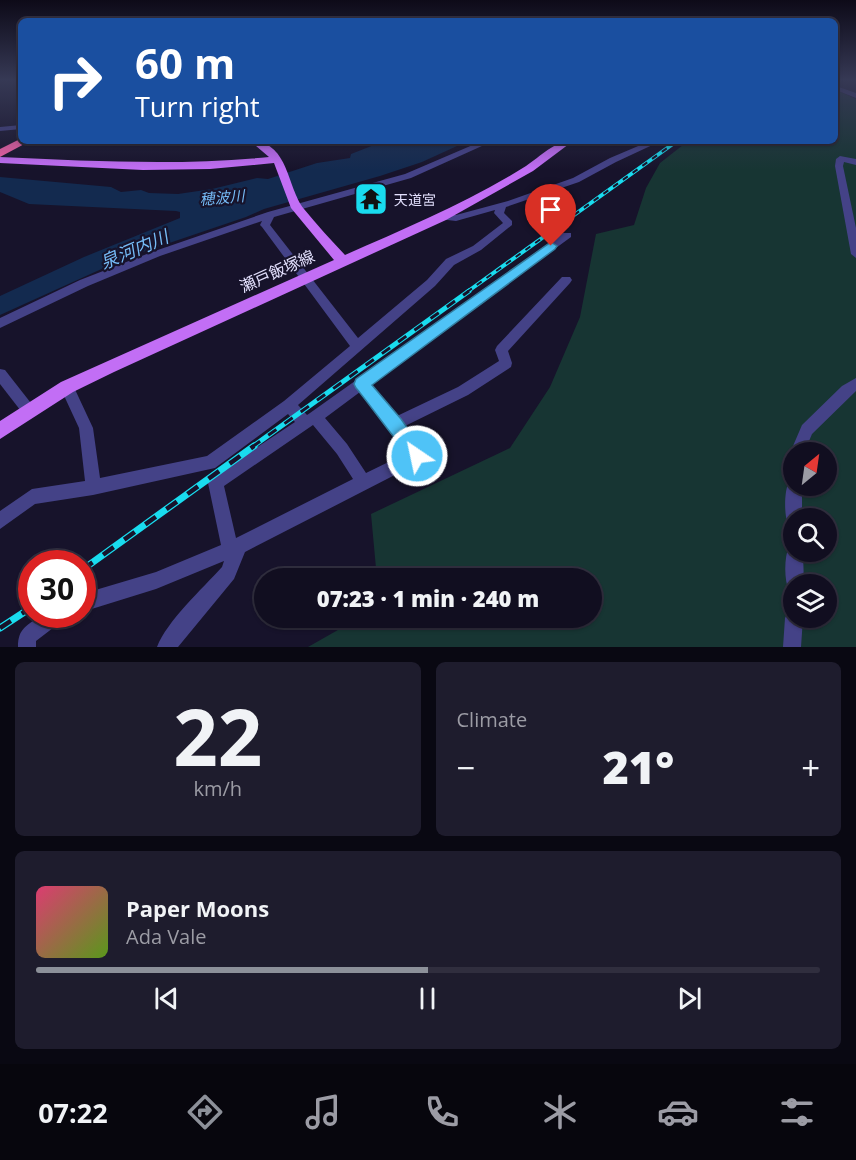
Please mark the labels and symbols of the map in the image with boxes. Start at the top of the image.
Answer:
temple icon: 天道宮 [353,181,389,217]
pin [525,184,576,246]
water label: 穂波川 [199,185,247,209]
place label: 天道宮 [394,190,436,209]
water label: 泉河内川 [96,223,174,274]
street label: 瀬戸飯塚線 [236,245,318,297]
position arrow [385,424,449,488]
north arrow [783,442,837,496]
speed limit sign: 30 [18,550,96,628]

